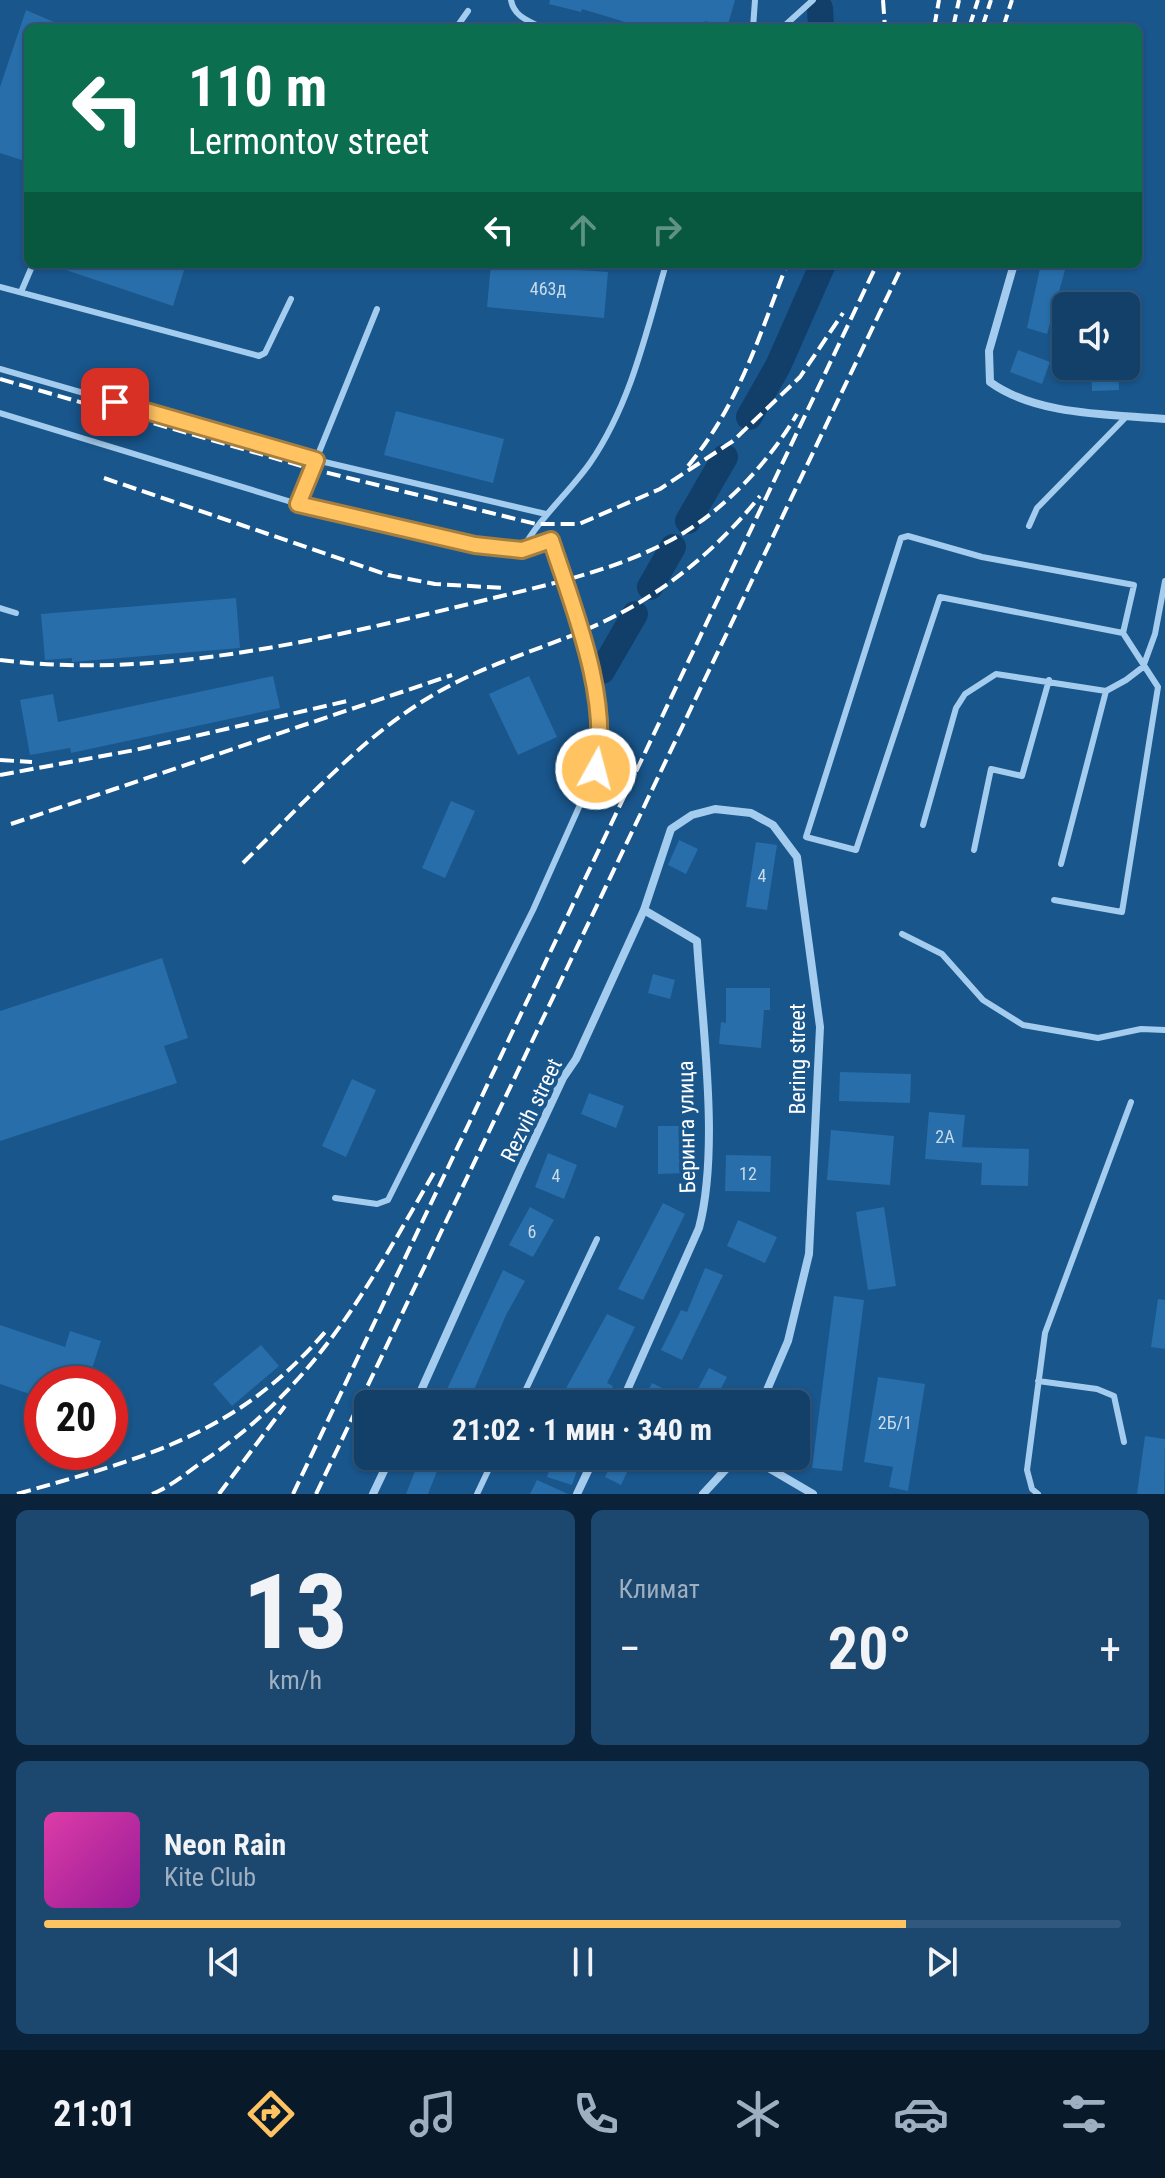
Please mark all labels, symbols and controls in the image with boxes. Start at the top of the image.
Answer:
text: 110 m [188,54,327,120]
icon: left [56,56,160,160]
text: Lermontov street [188,121,429,163]
icon: left [477,208,521,252]
icon: ahead [561,208,605,252]
icon: right [645,208,689,252]
house number: 463д [530,278,567,299]
map controls [1052,292,1140,380]
button: sound [1052,292,1140,380]
pin [81,368,149,436]
icon: arrive [93,380,137,424]
position arrow [554,727,638,811]
house number: 4 [758,865,767,886]
street label: Bering street [785,1004,810,1114]
street label: Rezvih street [496,1054,567,1166]
street label: Беринга улица [673,1060,700,1194]
house number: 2А [935,1126,955,1147]
house number: 12 [739,1163,757,1184]
house number: 4 [552,1165,561,1186]
house number: 6 [528,1221,536,1242]
speed limit sign: 20 [24,1366,128,1470]
text: 21:02 · 1 мин · 340 m [452,1412,712,1447]
house number: 2Б/1 [878,1412,912,1433]
text: 13 [243,1552,348,1673]
text: Климат [619,1574,700,1604]
text: 20° [828,1613,912,1684]
text: − [619,1623,641,1675]
text: + [1099,1623,1121,1675]
text: km/h [269,1665,322,1695]
text: Neon Rain [164,1827,286,1862]
text: Kite Club [164,1862,256,1892]
icon: previous [202,1940,246,1984]
icon: pause [561,1940,605,1984]
icon: next [920,1940,964,1984]
icon: directions [243,2086,299,2142]
icon: music [405,2086,461,2142]
icon: phone [568,2086,624,2142]
icon: climate [730,2086,786,2142]
icon: car [893,2086,949,2142]
icon: filters [1056,2086,1112,2142]
text: 21:01 [53,2093,136,2135]

